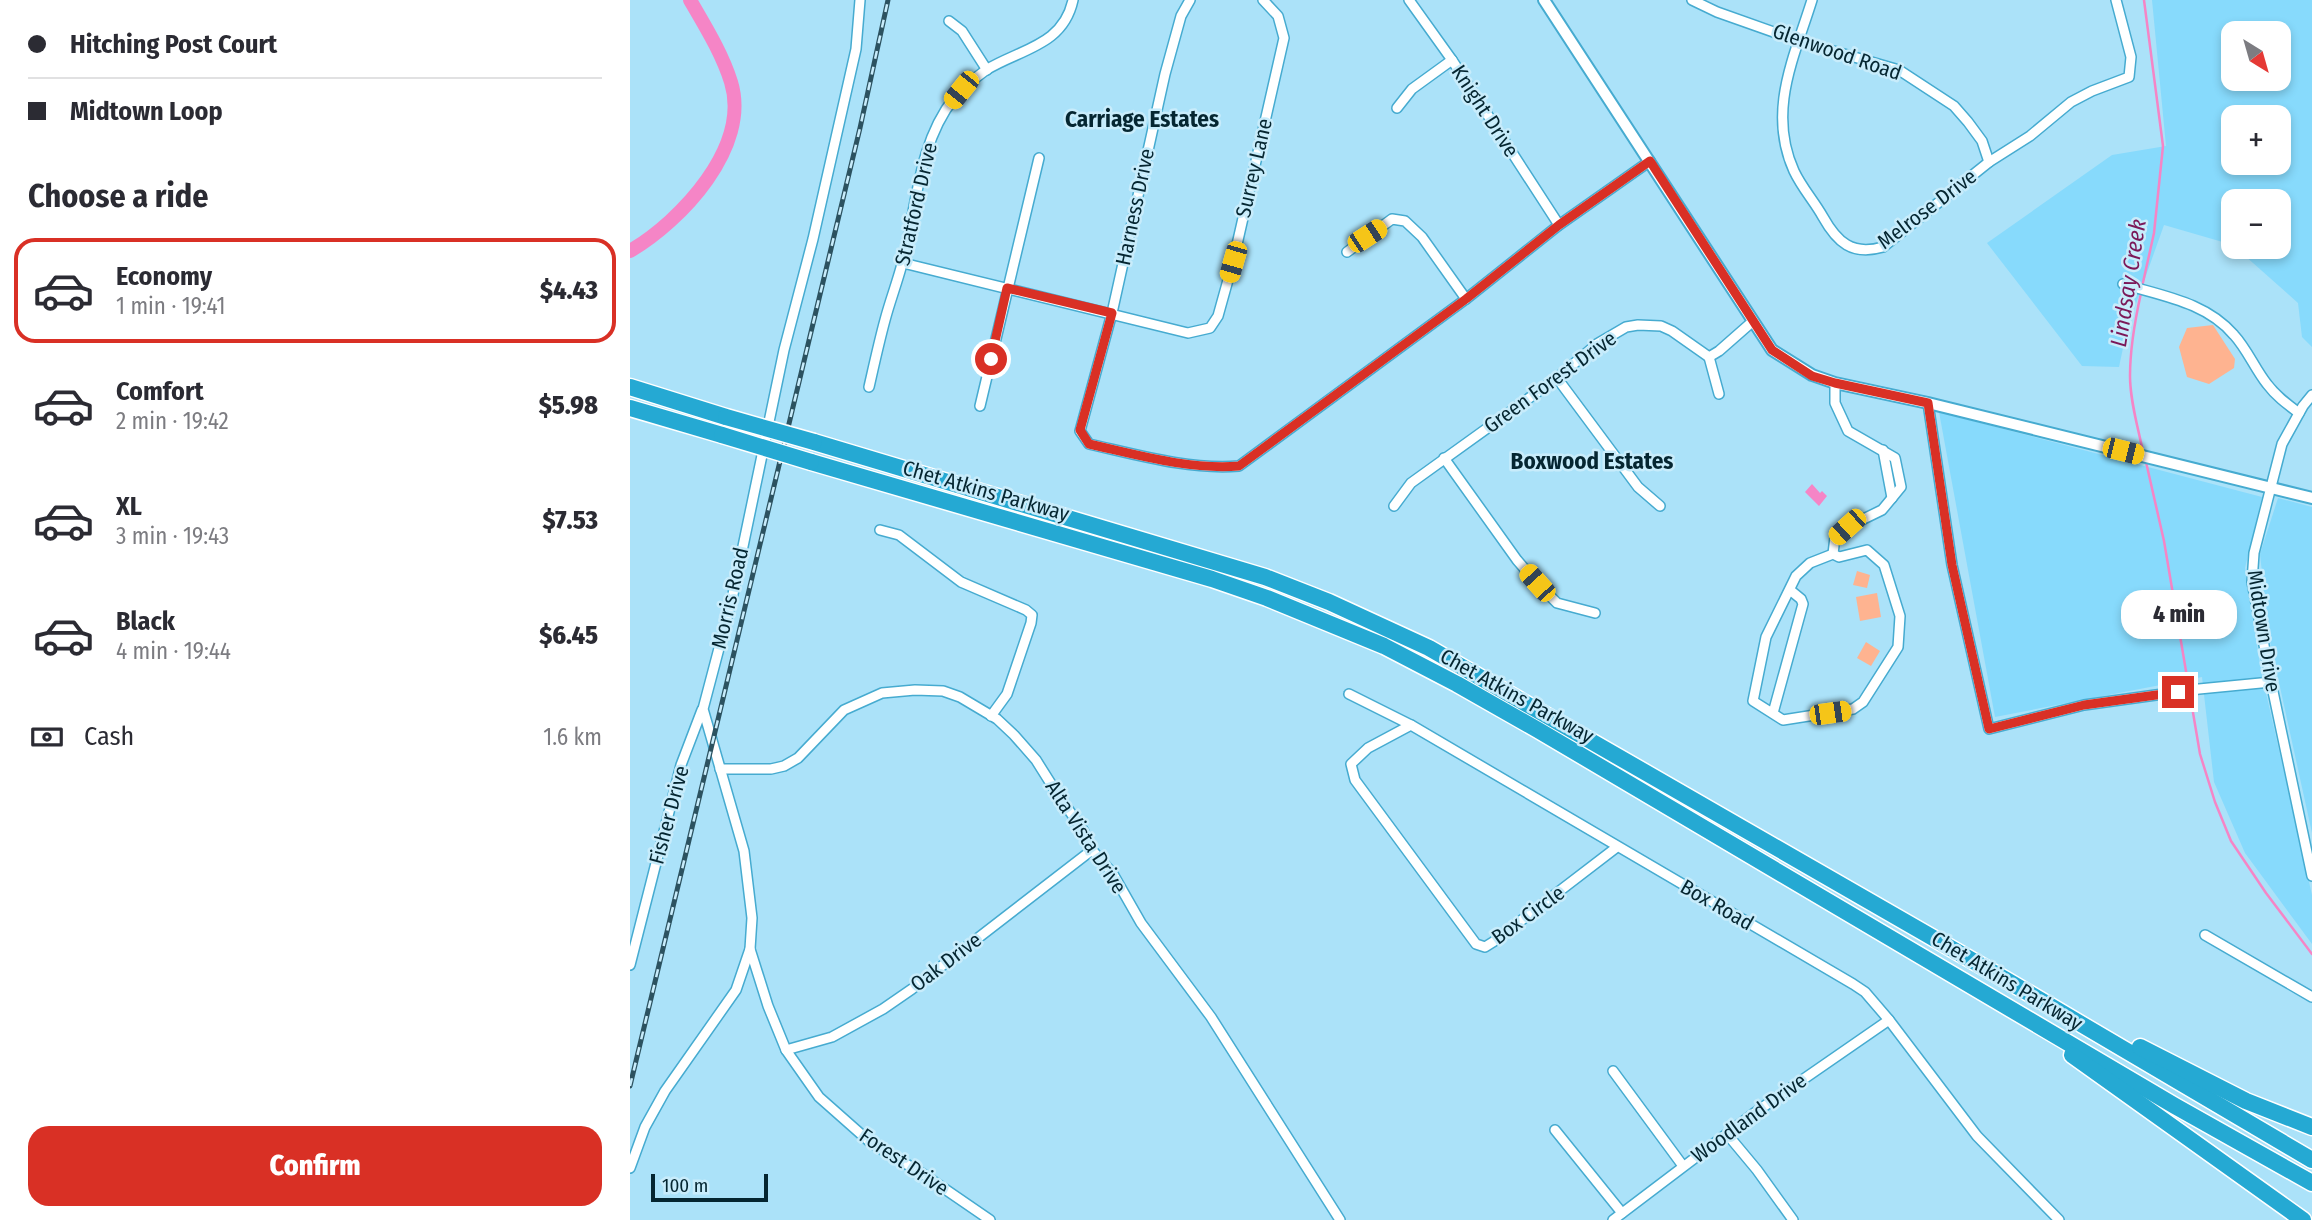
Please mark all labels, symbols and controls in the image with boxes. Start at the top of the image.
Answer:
street label: Glenwood Road [1769,18,1905,86]
north arrow [2221,21,2291,91]
map controls [2221,21,2291,259]
text: Hitching Post Court [70,29,277,60]
street label: Knight Drive [1446,60,1524,162]
car [940,67,983,113]
text: Midtown Loop [70,96,223,127]
district label: Carriage Estates [1065,105,1219,133]
button: + [2221,105,2291,175]
street label: Surrey Lane [1230,116,1278,220]
street label: Stratford Drive [889,140,943,268]
street label: Harness Drive [1110,146,1160,268]
street label: Melrose Drive [1872,163,1982,255]
text: Choose a ride [28,177,209,215]
button: − [2221,189,2291,259]
car [1344,216,1391,256]
water label: Lindsay Creek [2104,217,2152,349]
car [1218,239,1249,285]
icon: car [32,259,95,322]
text: Economy [116,261,212,292]
text: $4.43 [540,275,598,306]
text: 1 min · 19:41 [116,292,225,320]
street label: Green Forest Drive [1479,325,1621,439]
route start [975,343,1007,375]
icon: car [32,374,95,437]
text: Comfort [116,376,204,407]
text: $5.98 [539,390,598,421]
text: 2 min · 19:42 [116,407,229,435]
car [2101,436,2146,466]
district label: Boxwood Estates [1511,447,1673,475]
street label: Chet Atkins Parkway [900,455,1073,527]
icon: car [32,489,95,552]
text: XL [116,491,142,522]
text: $7.53 [542,505,598,536]
car [1825,505,1870,549]
text: 3 min · 19:43 [116,522,229,550]
street label: Morris Road [706,545,754,651]
car [1516,560,1559,606]
street label: Midtown Drive [2242,568,2286,694]
callout: 4 min [2120,590,2236,640]
text: 4 min [2153,600,2205,628]
icon: car [32,604,95,667]
text: Black [116,606,175,637]
text: $6.45 [539,620,598,651]
text: 4 min · 19:44 [116,637,231,665]
street label: Chet Atkins Parkway [1436,643,1599,749]
route end [2162,676,2194,708]
car [1808,700,1853,726]
icon: cash [28,718,66,756]
text: Cash [84,721,134,752]
text: 1.6 km [543,723,602,751]
street label: Fisher Drive [643,763,695,867]
street label: Alta Vista Drive [1040,775,1132,899]
street label: Box Road [1676,874,1758,936]
street label: Box Circle [1486,880,1570,950]
street label: Chet Atkins Parkway [1927,926,2088,1037]
street label: Oak Drive [905,927,987,997]
street label: Woodland Drive [1686,1067,1812,1169]
street label: Forest Drive [855,1123,953,1201]
button: Confirm [28,1126,602,1206]
scale bar [651,1171,768,1203]
text: 100 m [662,1174,708,1197]

